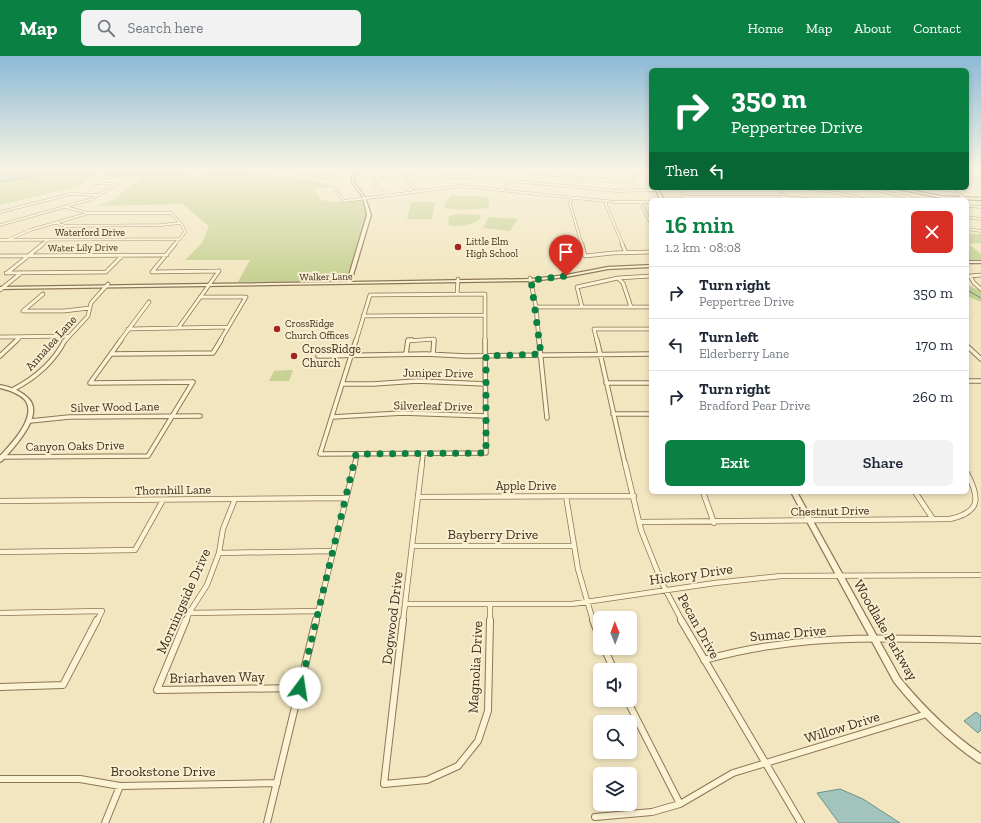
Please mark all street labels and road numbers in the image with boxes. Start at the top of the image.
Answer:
street label: Waterford Drive [55,227,125,239]
street label: Water Lily Drive [48,241,118,255]
street label: Walker Lane [299,271,353,283]
street label: Annalea Lane [23,312,80,374]
street label: Juniper Drive [403,365,474,381]
street label: Silverleaf Drive [394,398,473,414]
street label: Silver Wood Lane [71,399,160,415]
street label: Canyon Oaks Drive [25,438,125,454]
street label: Apple Drive [496,479,557,493]
street label: Thornhill Lane [135,482,212,498]
street label: Chestnut Drive [790,503,870,519]
street label: Bayberry Drive [448,526,539,543]
street label: Morningside Drive [153,546,214,656]
street label: Hickory Drive [648,560,734,589]
street label: Dogwood Drive [378,570,407,665]
street label: Woodlake Parkway [850,577,922,685]
street label: Pecan Drive [674,591,724,662]
street label: Magnolia Drive [465,620,486,714]
street label: Sumac Drive [749,622,827,645]
street label: Briarhaven Way [169,668,266,687]
street label: Willow Drive [802,708,882,747]
street label: Brookstone Drive [110,763,216,780]

